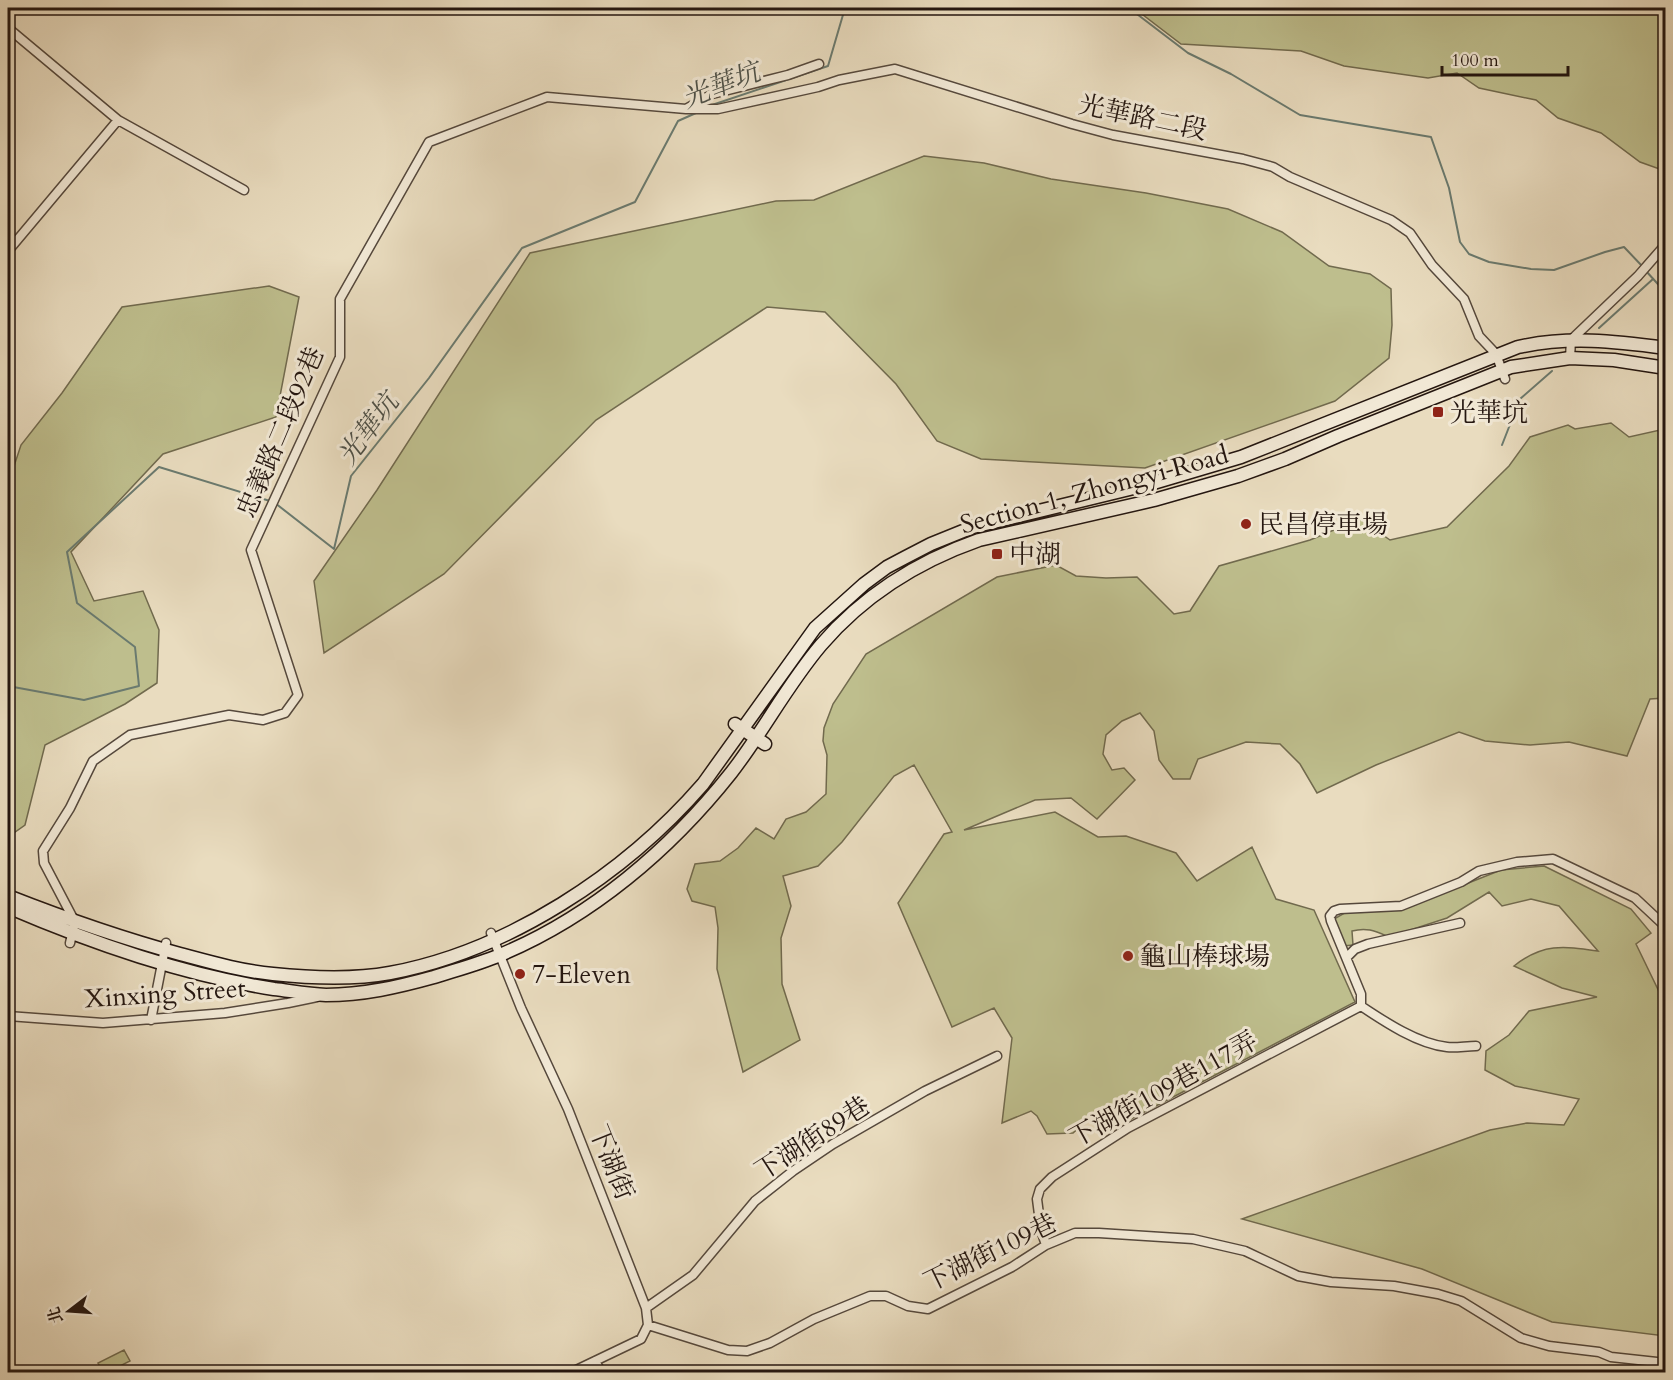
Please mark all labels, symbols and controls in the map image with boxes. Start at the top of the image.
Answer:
scale bar [1442,39,1568,77]
text: 100 m [1451,48,1499,73]
water label: 光華坑 [677,52,769,117]
street label: 光華路二段 [1076,87,1210,148]
street label: 忠義路二段92巷 [229,341,332,523]
water label: 光華坑 [329,383,410,473]
place label: 光華坑 [1450,395,1528,430]
marker: 光華坑 [1431,405,1445,419]
street label: Section 1, Zhongyi Road [956,437,1232,542]
place label: 民昌停車場 [1258,507,1388,542]
marker: 民昌停車場 [1239,517,1253,531]
place label: 中湖 [1009,537,1061,572]
marker: 中湖 [990,547,1004,561]
place label: 龜山棒球場 [1140,939,1270,974]
marker: 龜山棒球場 [1121,949,1135,963]
place label: 7-Eleven [532,957,631,992]
marker: 7-Eleven [513,967,527,981]
street label: Xinxing Street [83,970,247,1017]
street label: 下湖街109巷117弄 [1063,1023,1264,1156]
street label: 下湖街89巷 [748,1088,877,1189]
street label: 下湖街 [581,1119,642,1205]
street label: 下湖街109巷 [918,1205,1063,1300]
north arrow [39,1281,99,1341]
text: 北 [43,1304,68,1326]

